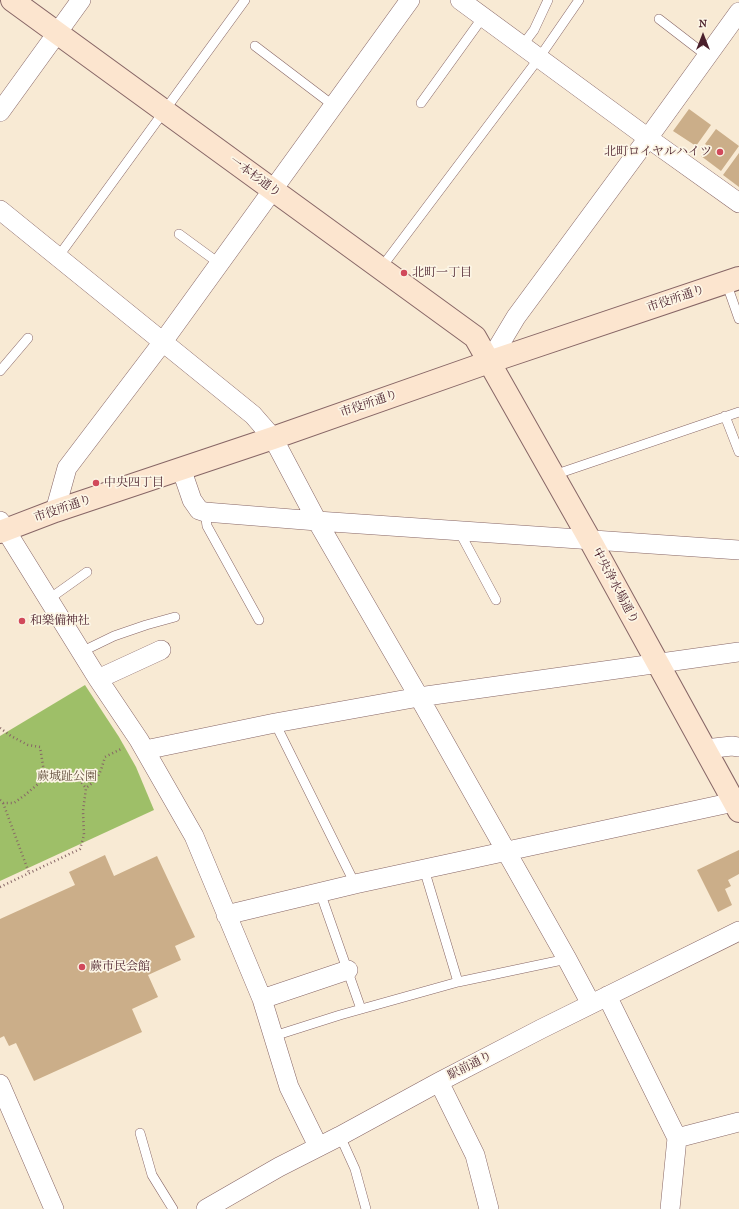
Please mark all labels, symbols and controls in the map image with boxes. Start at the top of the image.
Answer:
north arrow [683,16,723,56]
text: N [699,17,707,30]
place label: 北町ロイヤルハイツ [604,145,712,159]
marker: 北町ロイヤルハイツ [715,147,725,157]
street label: 一本杉通り [226,154,284,200]
place label: 北町一丁目 [412,266,472,280]
marker: 北町一丁目 [399,268,409,278]
street label: 市役所通り [645,282,707,316]
street label: 市役所通り [338,387,400,421]
place label: 中央四丁目 [104,476,164,490]
marker: 中央四丁目 [91,478,101,488]
street label: 市役所通り [32,492,94,526]
street label: 中央浄水場通り [589,546,641,626]
place label: 和樂備神社 [30,614,90,628]
marker: 和樂備神社 [17,616,27,626]
park label: 蕨城趾公園 [37,770,97,784]
place label: 蕨市民会館 [90,960,150,974]
marker: 蕨市民会館 [77,962,87,972]
street label: 駅前通り [445,1049,495,1083]

